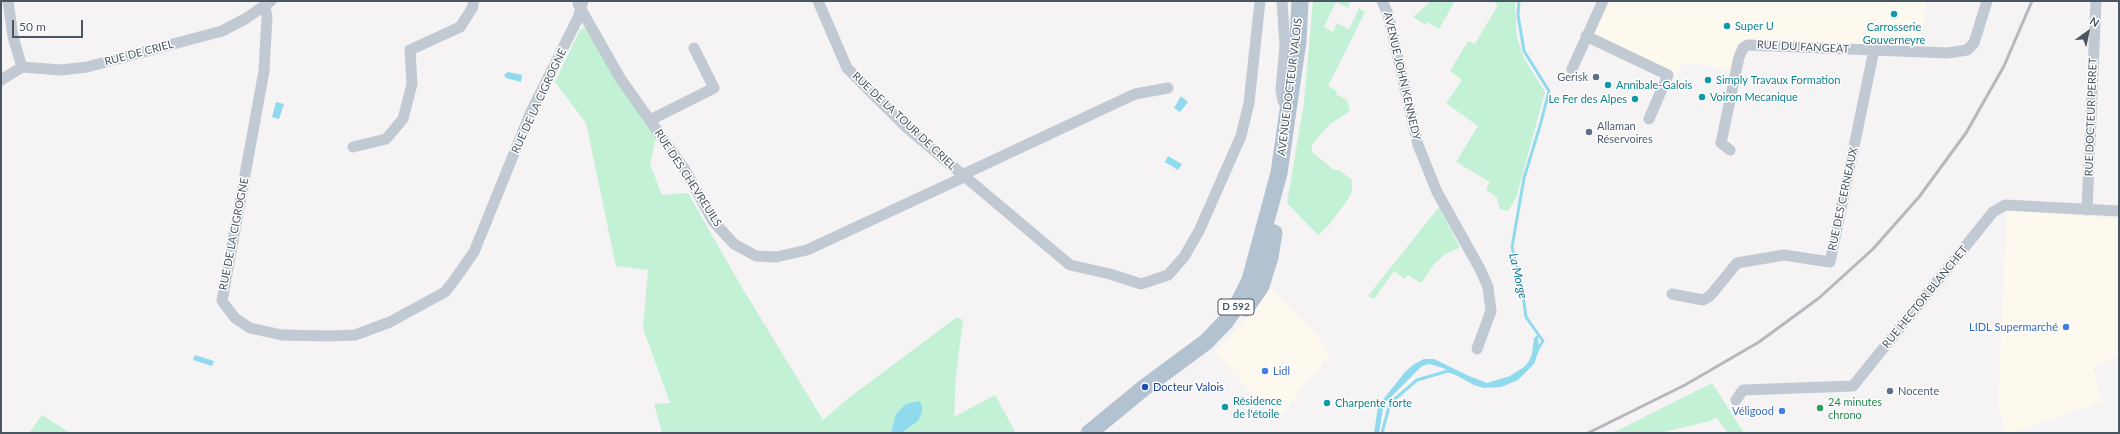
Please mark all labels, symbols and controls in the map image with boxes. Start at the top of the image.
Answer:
marker: Carrosserie Gouverneyre [1889,9,1899,19]
street label: AVENUE JOHN KENNEDY [1381,11,1423,141]
scale bar [14,12,85,38]
north arrow [2068,12,2108,52]
text: N [2088,14,2102,29]
street label: AVENUE DOCTEUR VALOIS [1275,17,1305,157]
text: 50 m [19,19,46,34]
place label: Super U [1735,19,1774,33]
place label: Carrosserie Gouverneyre [1863,20,1925,46]
marker: Super U [1722,21,1732,31]
street label: RUE DE CRIEL [103,37,175,69]
street label: RUE DU FANGEAT [1757,38,1849,56]
street label: RUE DE LA CIGROGNE [509,46,569,156]
street label: RUE DOCTEUR PERRET [2082,57,2100,177]
street label: RUE DE LA TOUR DE CRIEL [849,69,959,173]
place label: Gerisk [1557,70,1588,84]
marker: Gerisk [1591,72,1601,82]
place label: Simply Travaux Formation [1716,73,1840,87]
marker: Simply Travaux Formation [1703,75,1713,85]
place label: Annibale-Galois [1616,78,1692,92]
marker: Annibale-Galois [1603,80,1613,90]
place label: Voiron Mecanique [1710,90,1798,104]
place label: Le Fer des Alpes [1548,92,1627,106]
marker: Voiron Mecanique [1697,92,1707,102]
marker: Le Fer des Alpes [1630,94,1640,104]
place label: Allaman Réservoires [1597,119,1653,145]
street label: RUE DES CHEVREUILS [652,127,724,229]
marker: Allaman Réservoires [1584,127,1594,137]
street label: RUE DES CERNEAUX [1826,146,1860,252]
street label: RUE DE LA CIGROGNE [217,177,251,291]
street label: RUE HECTOR BLANCHET [1880,243,1970,351]
water label: La Morge [1506,252,1530,300]
road number: D 592 [1218,299,1254,315]
place label: LIDL Supermarché [1969,320,2058,334]
marker: LIDL Supermarché [2061,322,2071,332]
place label: Lidl [1273,364,1290,378]
marker: Lidl [1260,366,1270,376]
place label: Docteur Valois [1153,380,1224,394]
marker: Docteur Valois [1140,382,1150,392]
place label: Nocente [1898,384,1939,398]
marker: Nocente [1885,386,1895,396]
place label: Résidence de l'étoile [1233,394,1282,420]
place label: 24 minutes chrono [1828,395,1882,421]
place label: Charpente forte [1335,396,1412,410]
marker: Charpente forte [1322,398,1332,408]
marker: Résidence de l'étoile [1220,402,1230,412]
marker: 24 minutes chrono [1815,403,1825,413]
place label: Véligood [1732,404,1774,418]
marker: Véligood [1777,406,1787,416]

